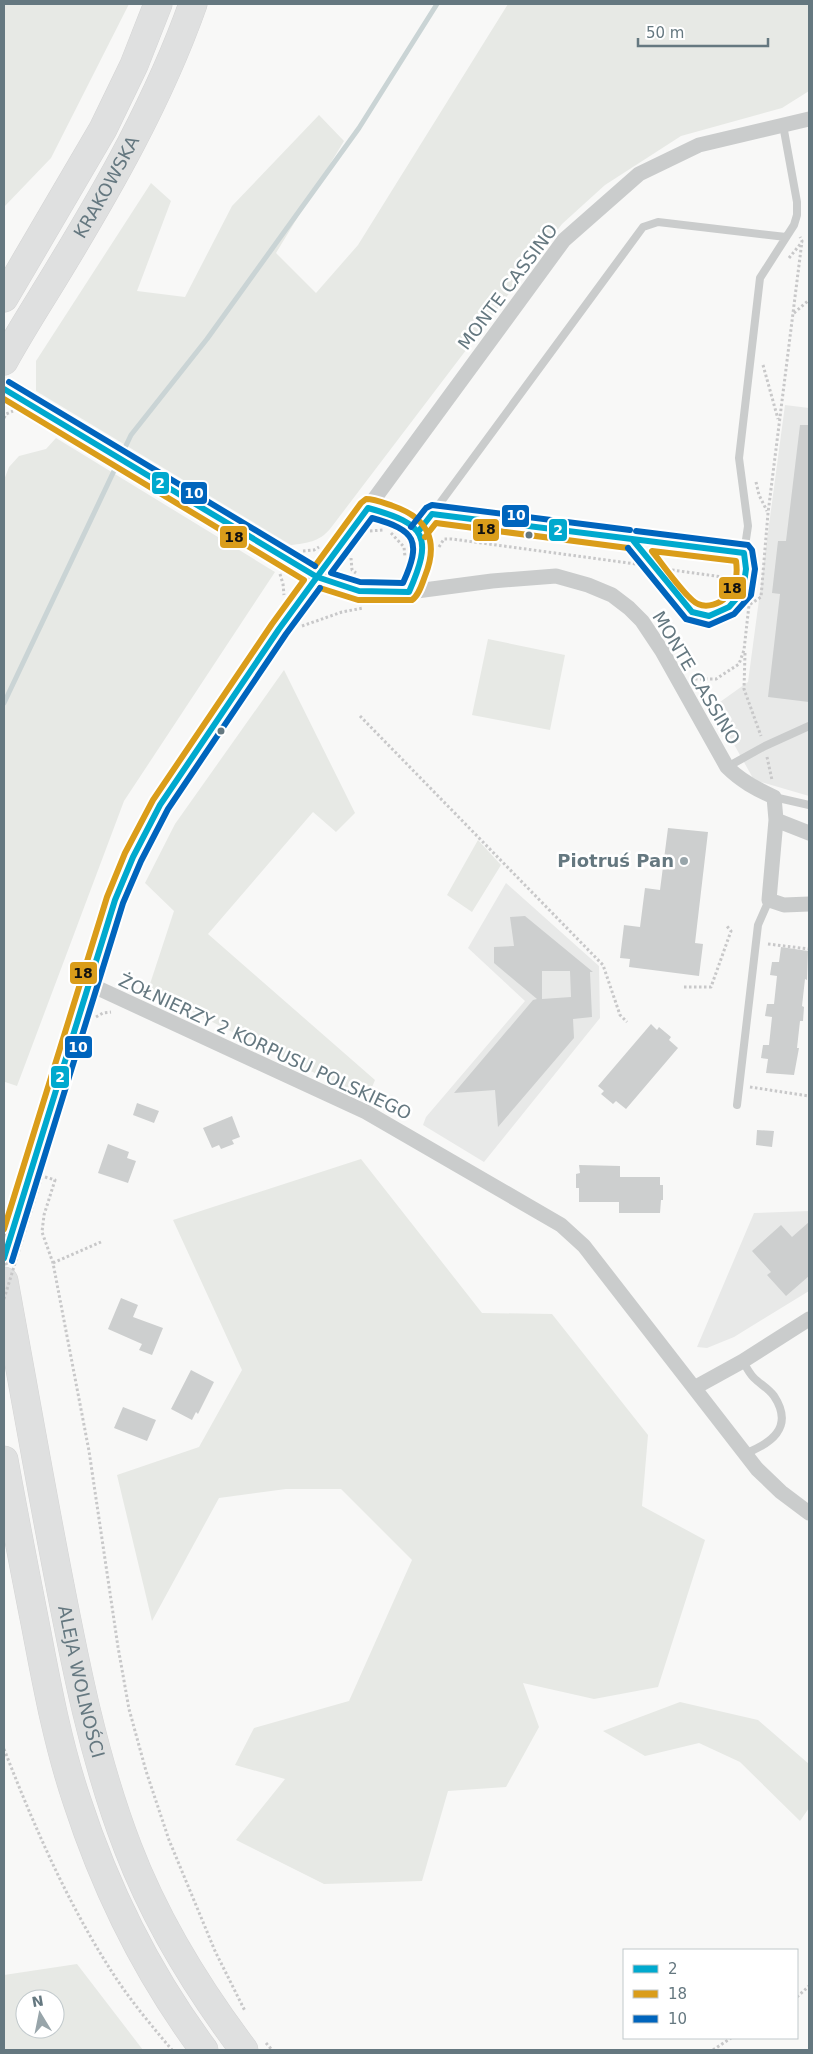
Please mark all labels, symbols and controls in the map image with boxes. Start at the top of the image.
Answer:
scale bar [638,15,768,47]
text: 50 m [646,24,684,42]
street label: KRAKOWSKA [69,132,144,242]
street label: MONTE CASSINO [453,220,562,354]
line badge: 2 [151,471,170,495]
text: 2 [155,475,165,491]
line badge: 10 [180,481,208,505]
text: 10 [184,485,204,501]
line badge: 10 [501,504,530,528]
text: 10 [506,507,526,523]
line badge: 18 [472,518,500,542]
line badge: 2 [548,518,568,542]
text: 18 [476,521,496,537]
text: 2 [553,522,563,538]
line badge: 18 [219,525,248,549]
text: 18 [224,529,244,545]
unlabelled marker [524,530,534,540]
line badge: 18 [718,576,747,600]
text: 18 [722,580,742,596]
street label: MONTE CASSINO [648,607,745,748]
unlabelled marker [216,726,226,736]
place label: Piotruś Pan [557,850,674,871]
marker: Piotruś Pan [678,855,690,867]
line badge: 18 [69,961,98,985]
text: 18 [73,965,93,981]
street label: ŻOŁNIERZY 2 KORPUSU POLSKIEGO [116,969,415,1124]
line badge: 10 [64,1035,93,1059]
text: 10 [68,1039,88,1055]
line badge: 2 [50,1065,70,1089]
text: 2 [55,1069,65,1085]
street label: ALEJA WOLNOŚCI [54,1604,109,1760]
legend [623,1949,798,2039]
text: 2 [668,1960,678,1978]
text: 18 [668,1985,687,2003]
north arrow [15,1989,65,2039]
text: N [31,1992,45,2010]
text: 10 [668,2010,687,2028]

